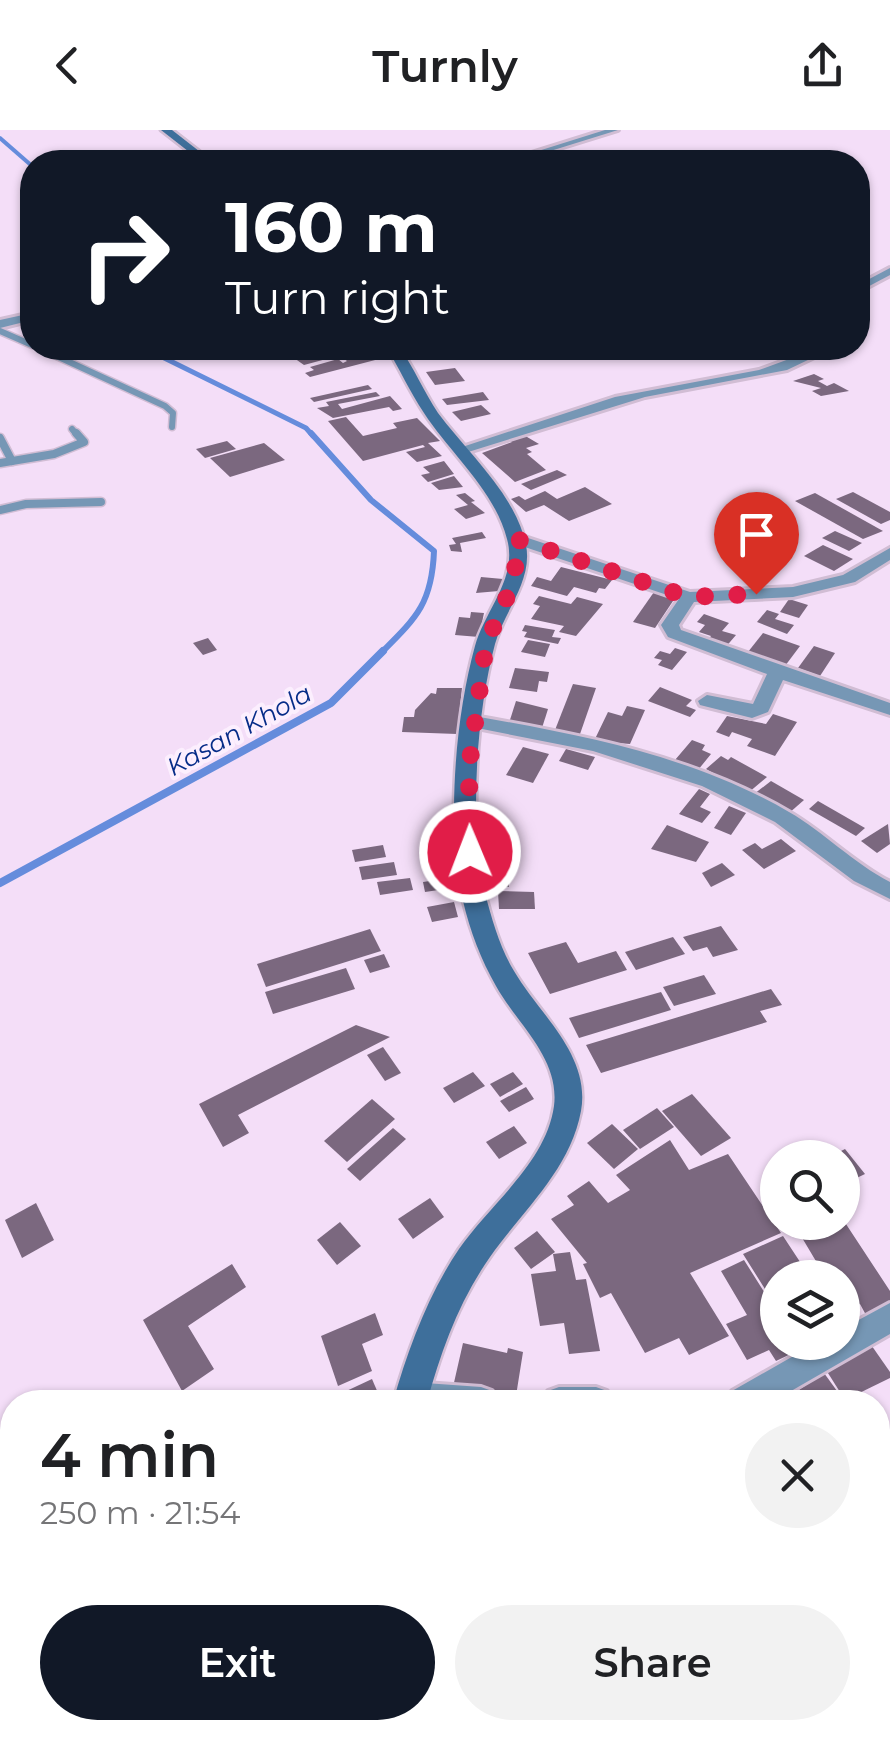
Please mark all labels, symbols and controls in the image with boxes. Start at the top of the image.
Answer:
icon: back [40,38,95,93]
text: Turnly [372,38,518,93]
icon: share [795,38,850,93]
text: 160 m [225,184,438,270]
icon: right [60,190,190,320]
text: Turn right [225,270,450,325]
pin [714,492,799,595]
icon: arrive [729,507,784,562]
water label: Kasan Khola [161,678,317,782]
position arrow [418,800,522,904]
map controls [760,1140,860,1360]
button: search [760,1140,860,1240]
button: layers [760,1260,860,1360]
text: 4 min [40,1419,219,1492]
button: close [745,1423,850,1528]
text: 250 m · 21:54 [40,1493,240,1532]
button: Exit [40,1605,435,1720]
button: Share [455,1605,850,1720]

